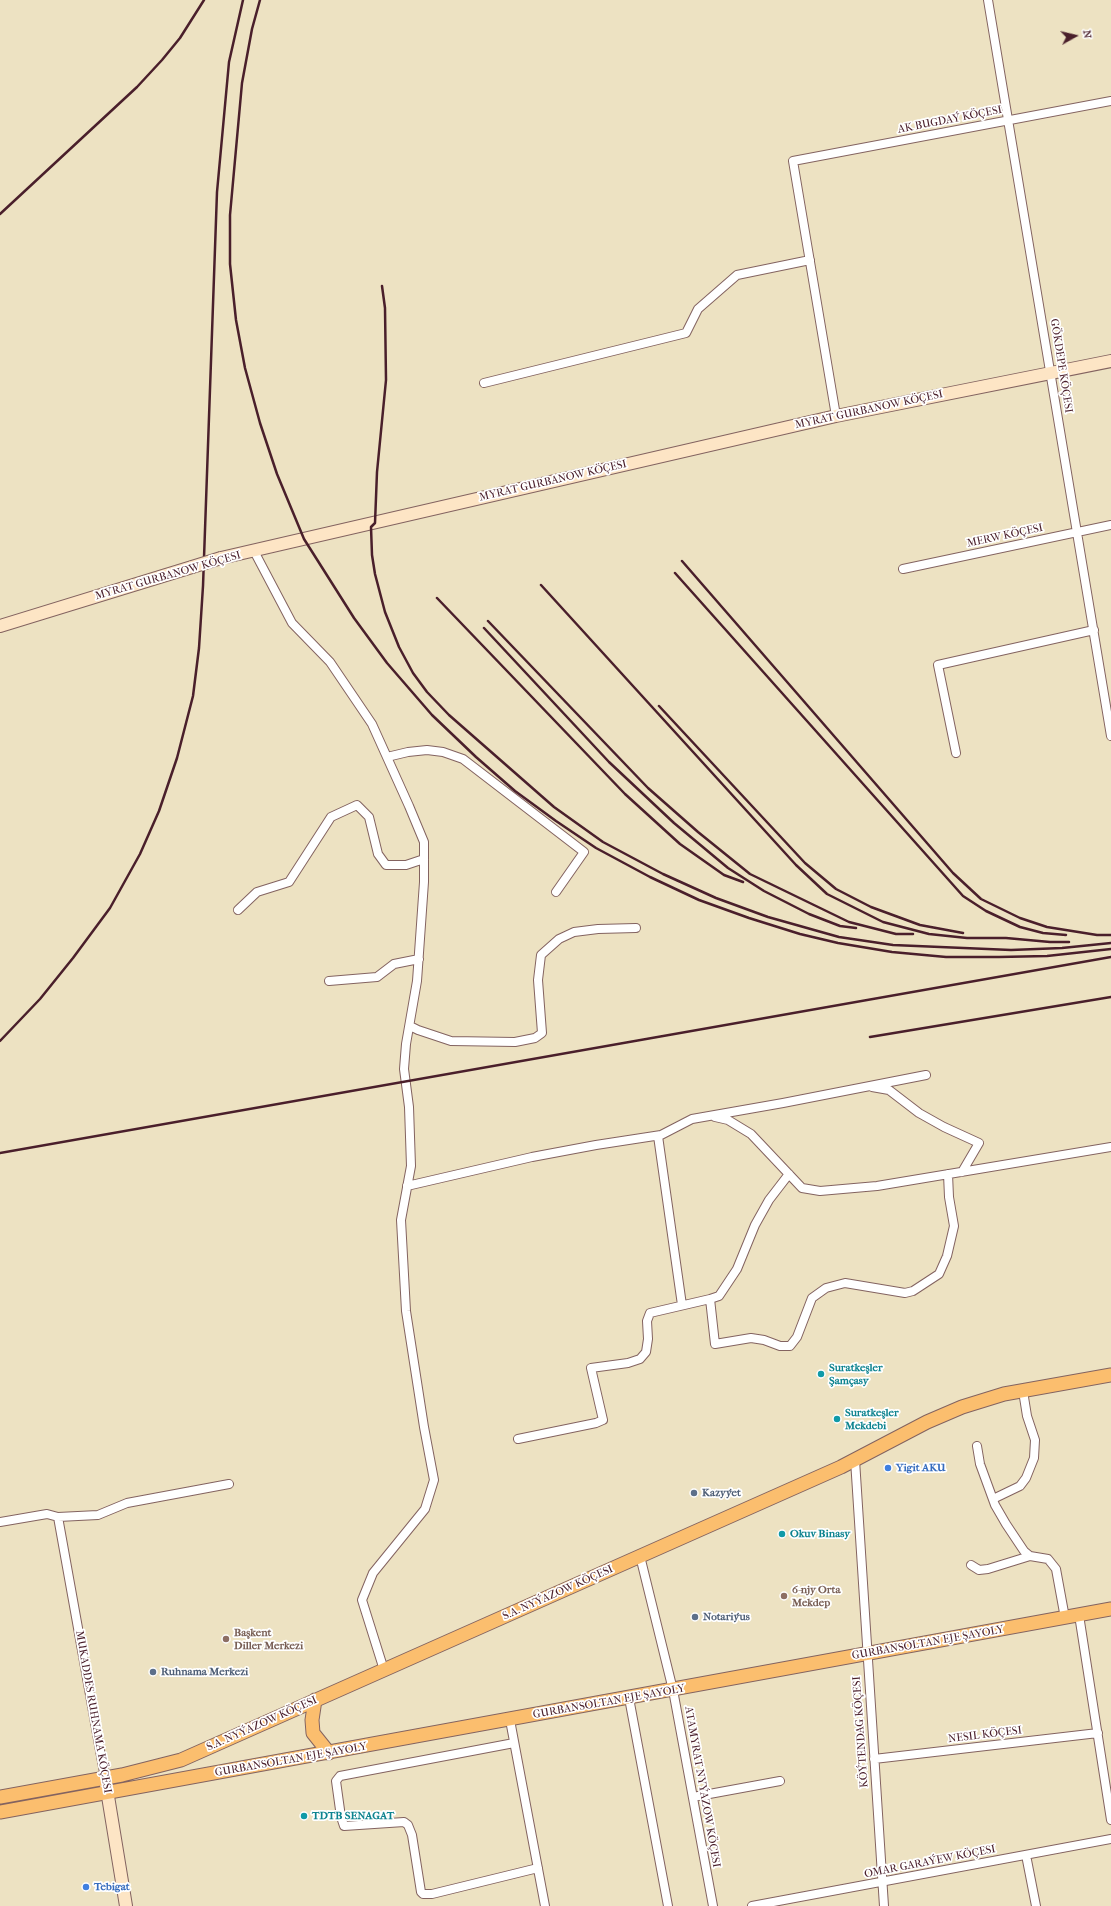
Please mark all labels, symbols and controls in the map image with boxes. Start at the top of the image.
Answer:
north arrow [1055,16,1095,56]
text: N [1080,29,1094,39]
street label: AK BUGDAÝ KÖÇESI [897,103,1003,137]
street label: GÖKDEPE KÖÇESI [1047,318,1075,414]
street label: MYRAT GURBANOW KÖÇESI [794,388,944,432]
street label: MYRAT GURBANOW KÖÇESI [478,458,628,504]
street label: MERW KÖÇESI [966,521,1044,551]
street label: MYRAT GURBANOW KÖÇESI [94,549,242,603]
place label: Suratkeşler Şamçasy [829,1361,883,1387]
marker: Suratkeşler Şamçasy [816,1369,826,1379]
place label: Suratkeşler Mekdebi [845,1406,899,1432]
marker: Suratkeşler Mekdebi [832,1414,842,1424]
place label: Yigit AKU [896,1461,945,1475]
marker: Yigit AKU [883,1463,893,1473]
place label: Kazyýet [702,1486,741,1500]
marker: Kazyýet [689,1488,699,1498]
place label: Okuv Binasy [790,1527,850,1541]
marker: Okuv Binasy [777,1529,787,1539]
street label: S.A. NYÝAZOW KÖÇESI [501,1563,615,1623]
place label: 6-njy Orta Mekdep [792,1583,841,1609]
marker: 6-njy Orta Mekdep [779,1591,789,1601]
place label: Notariýus [703,1610,750,1624]
marker: Notariýus [690,1612,700,1622]
street label: GURBANSOLTAN EJE ŞAYOLY [851,1623,1005,1663]
place label: Başkent Diller Merkezi [234,1626,303,1652]
street label: MUKADDES RUHNAMA KÖÇESI [72,1630,114,1794]
marker: Başkent Diller Merkezi [221,1634,231,1644]
place label: Ruhnama Merkezi [161,1665,248,1679]
marker: Ruhnama Merkezi [148,1667,158,1677]
street label: KÖÝTENDAG KÖÇESI [851,1676,871,1788]
street label: GURBANSOLTAN EJE ŞAYOLY [532,1682,686,1722]
street label: S.A. NYÝAZOW KÖÇESI [205,1694,319,1754]
street label: ATAMYRAT NYÝAZOW KÖÇESI [681,1705,723,1869]
street label: NESIL KÖÇESI [947,1724,1023,1746]
street label: GURBANSOLTAN EJE ŞAYOLY [214,1740,368,1780]
place label: TDTB SENAGAT [312,1809,394,1823]
marker: TDTB SENAGAT [299,1811,309,1821]
street label: OMAR GARAÝEW KÖÇESI [863,1843,997,1881]
place label: Tebigat [94,1880,130,1894]
marker: Tebigat [81,1882,91,1892]

